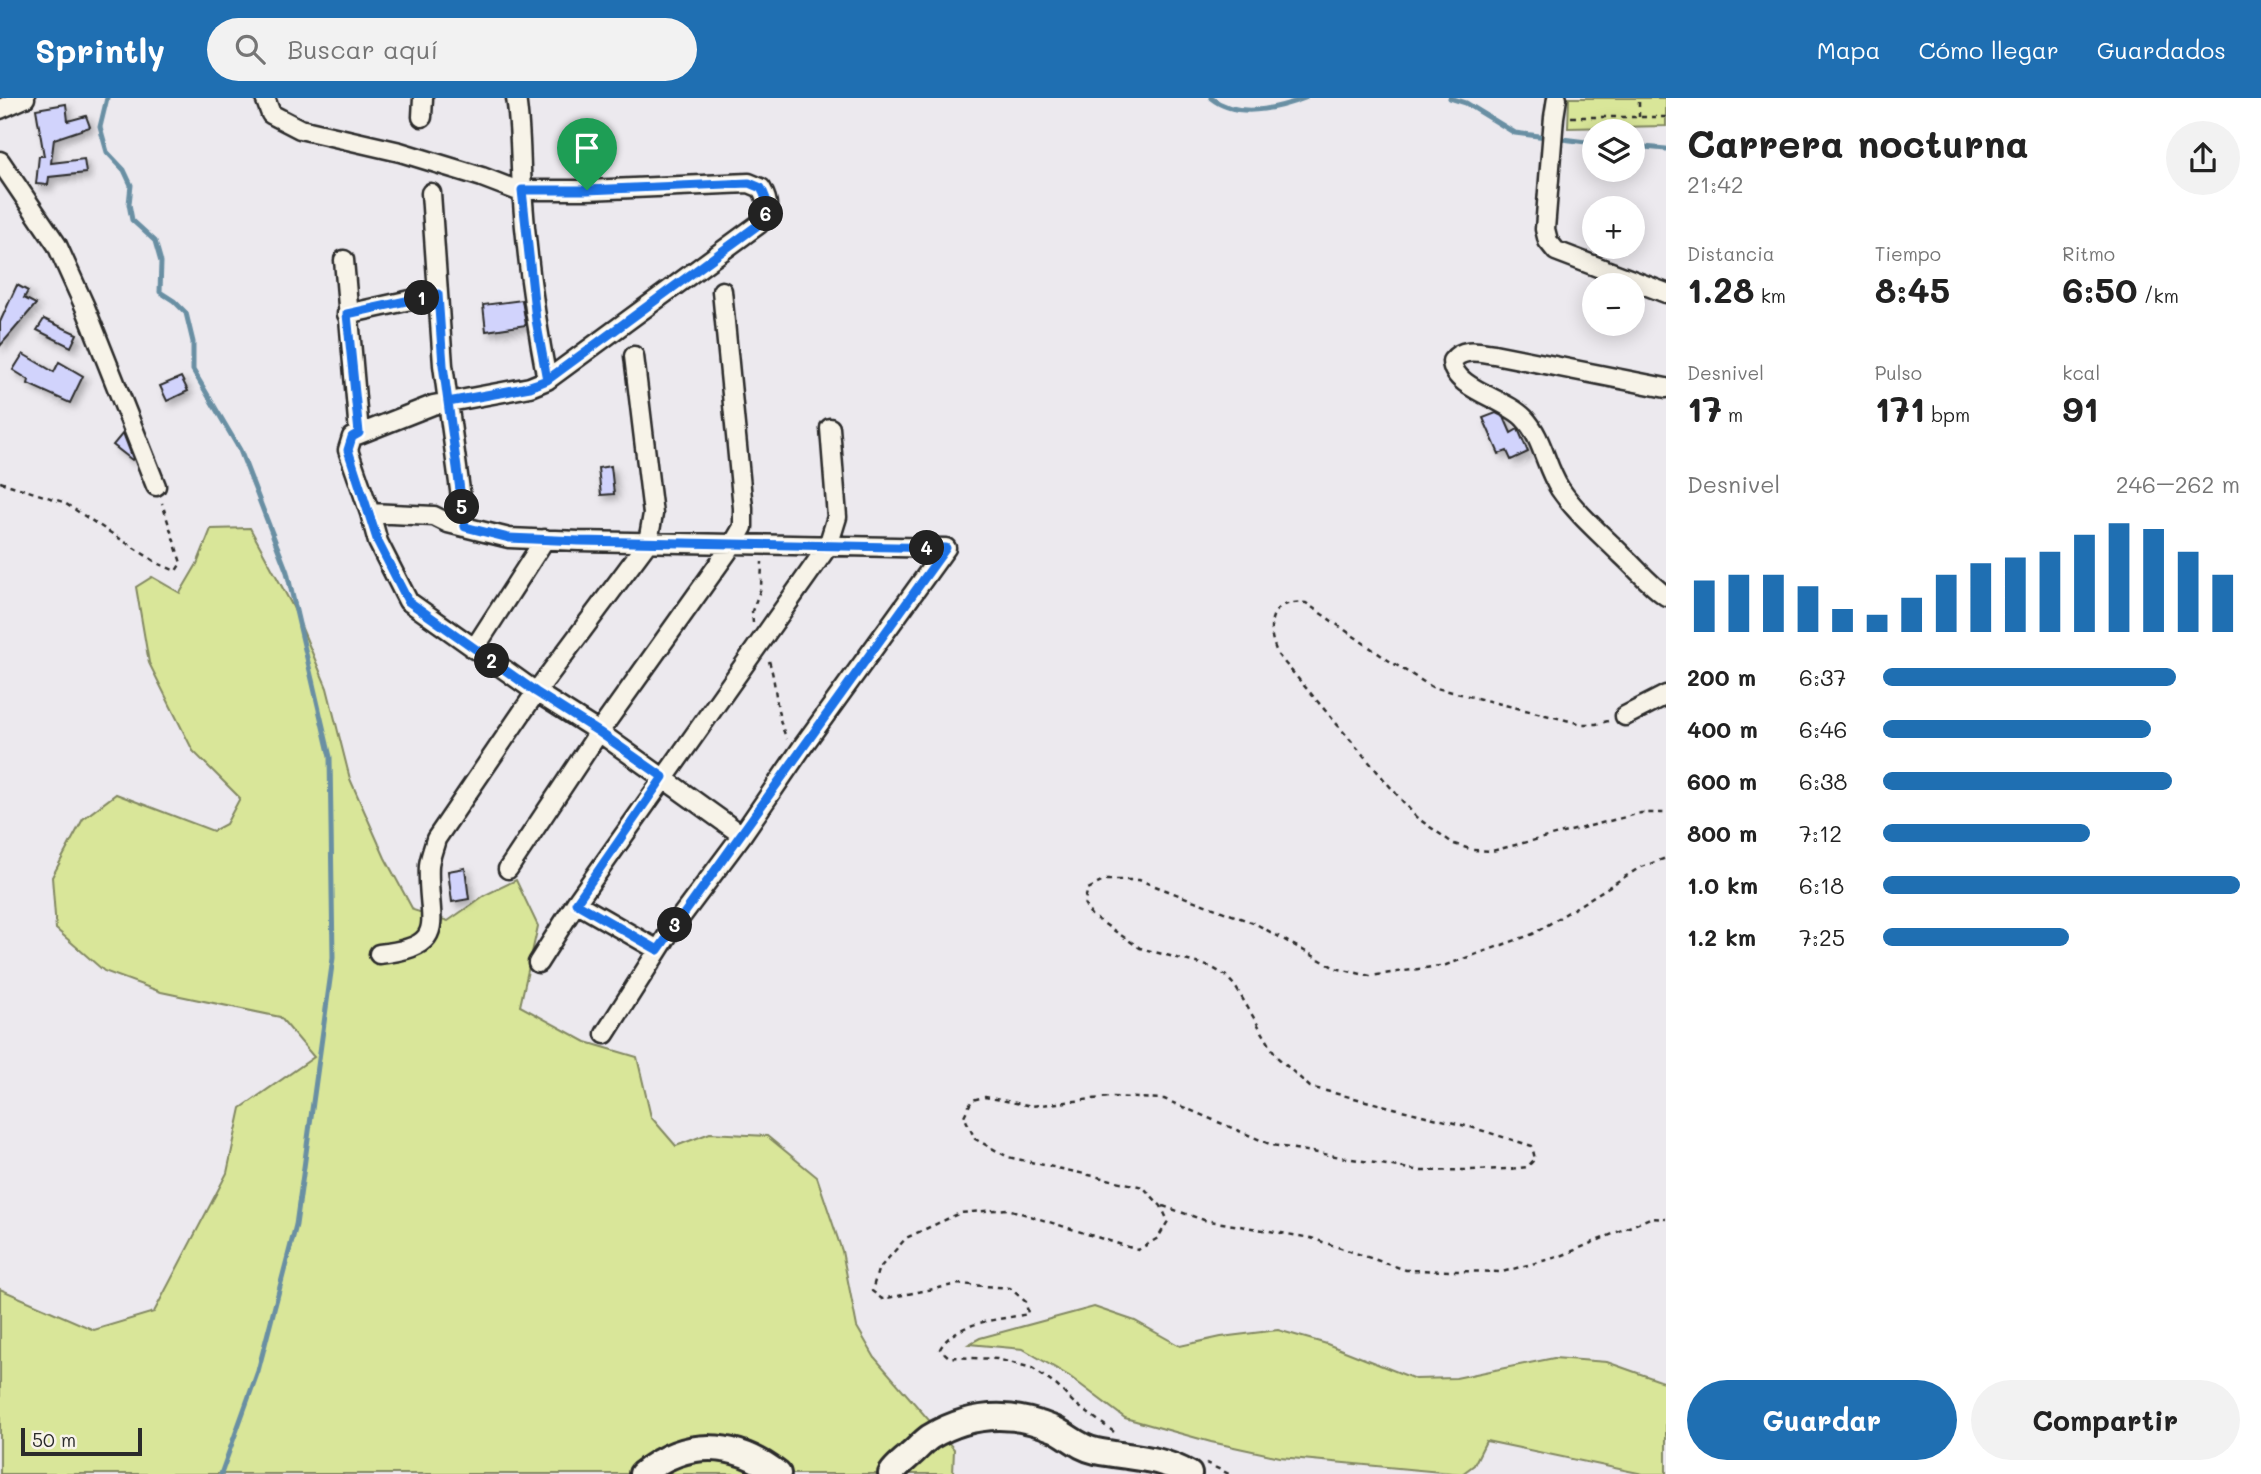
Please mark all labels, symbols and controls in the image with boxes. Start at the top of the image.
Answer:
search box [207,18,697,81]
text: Sprintly [35,28,165,71]
icon: search [231,30,269,68]
text: Buscar aquí [287,32,438,66]
text: Mapa [1817,34,1881,65]
text: Cómo llegar [1919,34,2059,65]
text: Guardados [2097,34,2226,65]
pin [557,118,617,190]
text: Carrera nocturna [1687,118,2029,168]
map controls [1582,119,1645,336]
button: layers [1582,119,1645,182]
button: share [2166,121,2240,195]
icon: arrive [568,129,606,167]
text: 21:42 [1687,169,1744,199]
button: + [1582,196,1645,259]
pin: 6 [748,197,784,232]
text: 6 [760,201,771,226]
text: Distancia [1687,241,1775,266]
text: Tiempo [1875,241,1941,266]
text: Ritmo [2062,241,2115,266]
text: 1.28 [1687,266,1755,312]
text: 8:45 [1875,266,1950,312]
text: 6:50 [2062,266,2138,312]
button: − [1582,273,1645,336]
pin: 1 [404,280,440,316]
text: km [1755,283,1786,308]
text: /km [2138,283,2179,308]
text: 1 [417,285,426,310]
text: Desnivel [1687,360,1764,385]
text: Pulso [1875,360,1922,385]
text: kcal [2062,360,2100,385]
text: 17 [1687,385,1722,431]
text: 171 [1875,385,1925,431]
text: 91 [2062,385,2099,431]
text: m [1722,402,1743,427]
text: bpm [1925,402,1970,427]
text: Desnivel [1687,469,1780,499]
text: 246–262 m [2116,469,2240,499]
pin: 5 [444,490,480,524]
text: 5 [456,494,467,519]
pin: 4 [909,531,944,566]
text: 4 [920,535,933,560]
pin: 2 [475,644,510,678]
text: 2 [486,648,497,673]
text: 200 m [1687,662,1756,692]
text: 6:37 [1799,662,1846,692]
text: 400 m [1687,714,1758,744]
text: 6:46 [1799,714,1847,744]
text: 600 m [1687,766,1757,796]
text: 6:38 [1799,766,1847,796]
text: 800 m [1687,818,1757,848]
text: 7:12 [1799,818,1842,848]
text: 1.0 km [1687,870,1758,900]
text: 6:18 [1799,870,1844,900]
pin: 3 [658,908,692,942]
text: 3 [669,912,680,937]
text: 1.2 km [1687,922,1756,952]
text: 7:25 [1799,922,1845,952]
button: Guardar [1687,1380,1957,1460]
button: Compartir [1971,1380,2240,1460]
scale bar [21,1425,142,1457]
text: 50 m [32,1427,76,1452]

